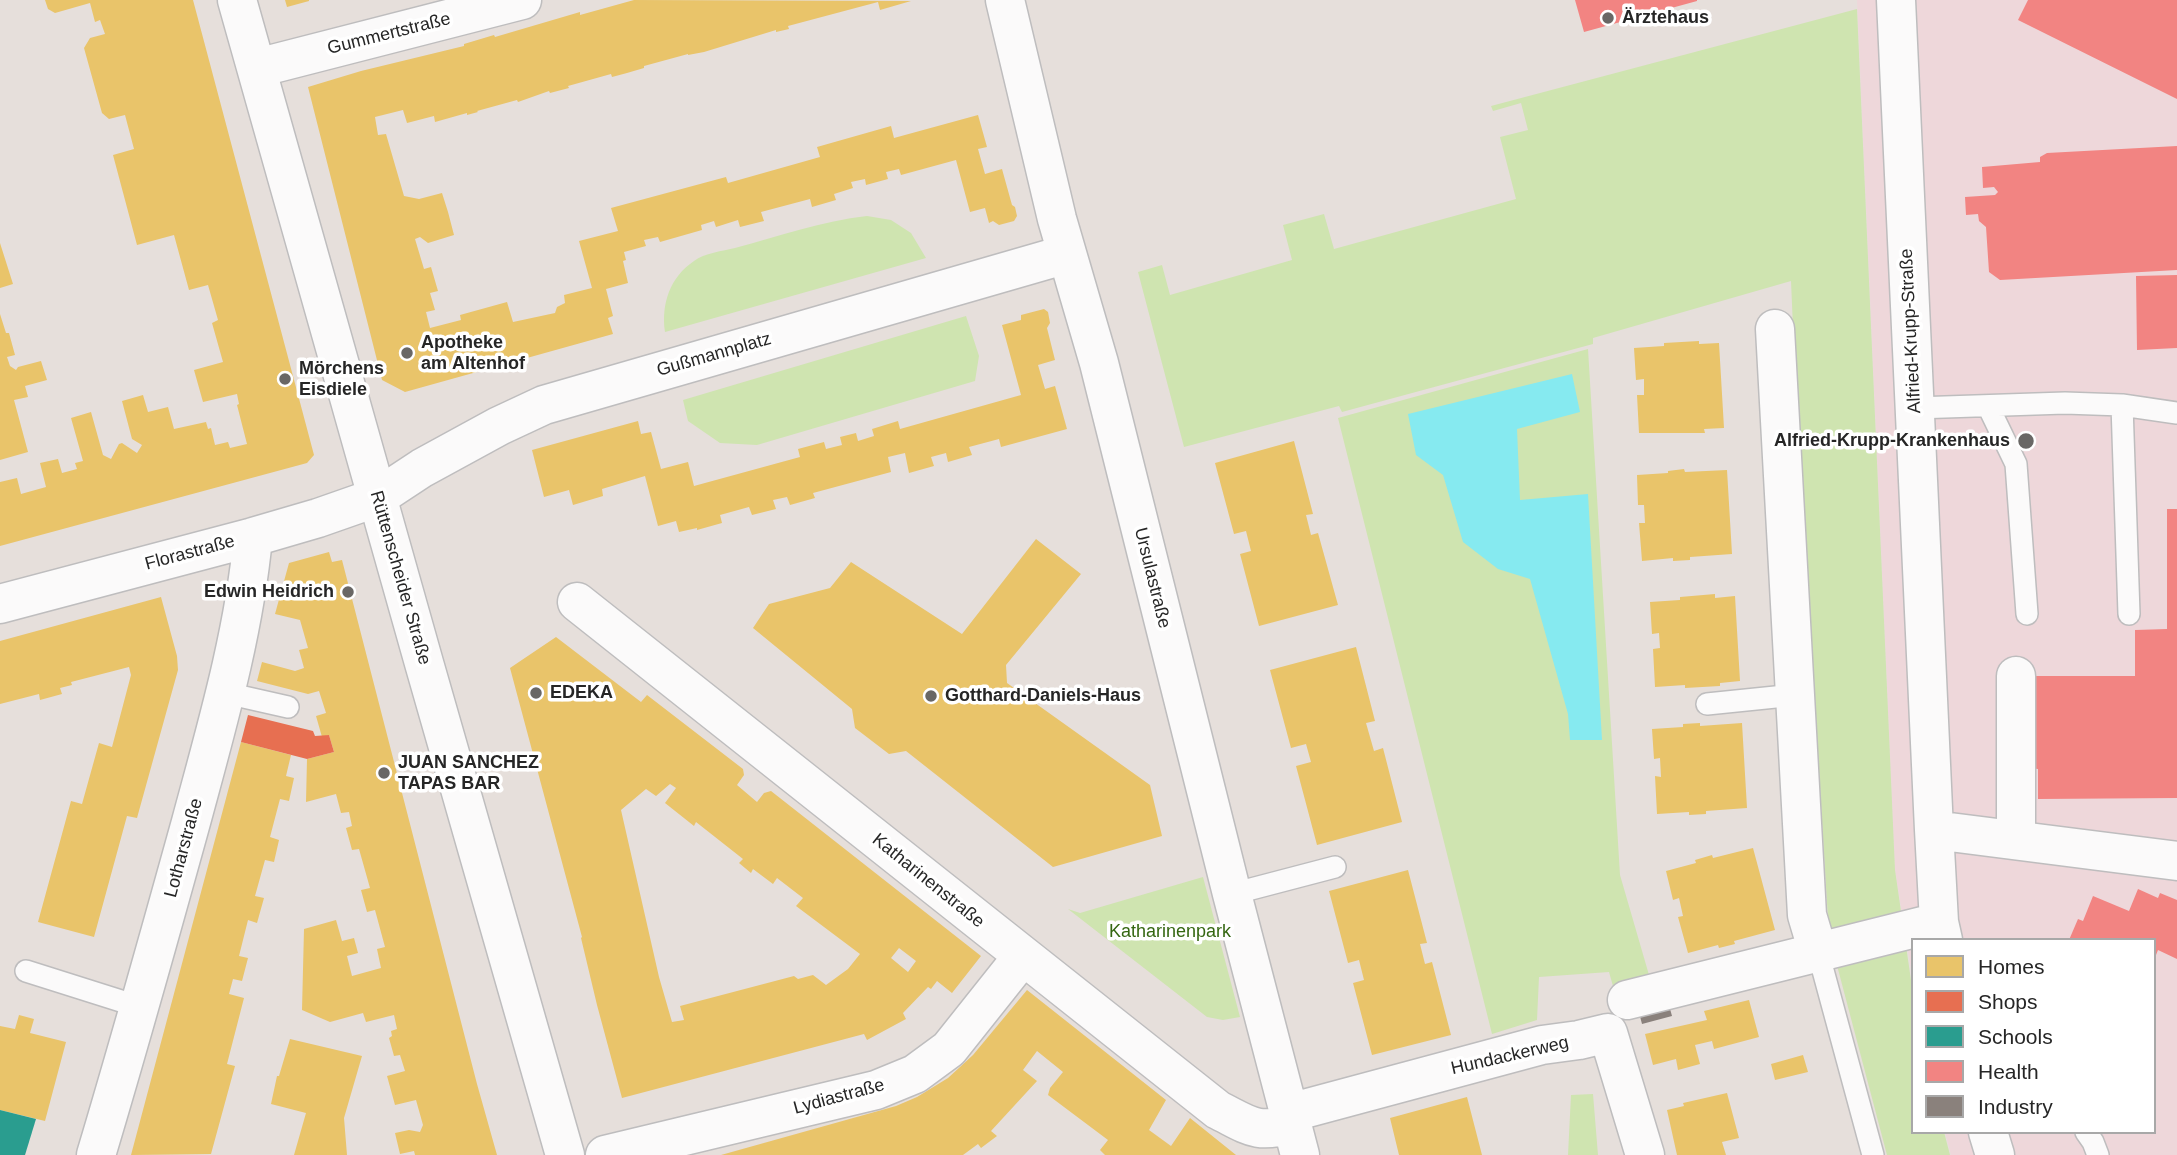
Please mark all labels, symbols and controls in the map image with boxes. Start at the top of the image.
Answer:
place label: Ärztehaus [1622,7,1709,29]
street label: Gummertstraße [325,8,453,60]
marker: Ärztehaus [1600,10,1616,26]
street label: Alfried-Krupp-Straße [1896,248,1926,414]
street label: Gußmannplatz [654,328,774,382]
place label: Apotheke am Altenhof [421,332,525,374]
marker: Apotheke am Altenhof [399,345,415,361]
place label: Mörchens Eisdiele [299,358,384,400]
marker: Mörchens Eisdiele [277,371,293,387]
place label: Alfried-Krupp-Krankenhaus [1774,430,2010,452]
marker: Alfried-Krupp-Krankenhaus [2016,431,2036,451]
street label: Rüttenscheider Straße [365,488,435,668]
street label: Ursulastraße [1129,525,1175,631]
street label: Florastraße [143,531,237,575]
place label: Edwin Heidrich [204,581,334,603]
marker: Edwin Heidrich [340,584,356,600]
place label: EDEKA [550,682,613,704]
marker: EDEKA [528,685,544,701]
place label: Gotthard-Daniels-Haus [945,685,1141,707]
marker: Gotthard-Daniels-Haus [923,688,939,704]
place label: JUAN SANCHEZ TAPAS BAR [398,752,539,794]
marker: JUAN SANCHEZ TAPAS BAR [376,765,392,781]
street label: Lotharstraße [160,796,208,900]
street label: Katharinenstraße [868,829,988,933]
park label: Katharinenpark [1109,921,1231,943]
legend [1911,938,2156,1134]
text: Homes [1978,955,2045,978]
text: Shops [1978,990,2038,1013]
text: Schools [1978,1025,2053,1048]
street label: Hundackerweg [1449,1032,1571,1080]
text: Health [1978,1060,2039,1083]
street label: Lydiastraße [791,1074,887,1120]
text: Industry [1978,1095,2053,1118]

